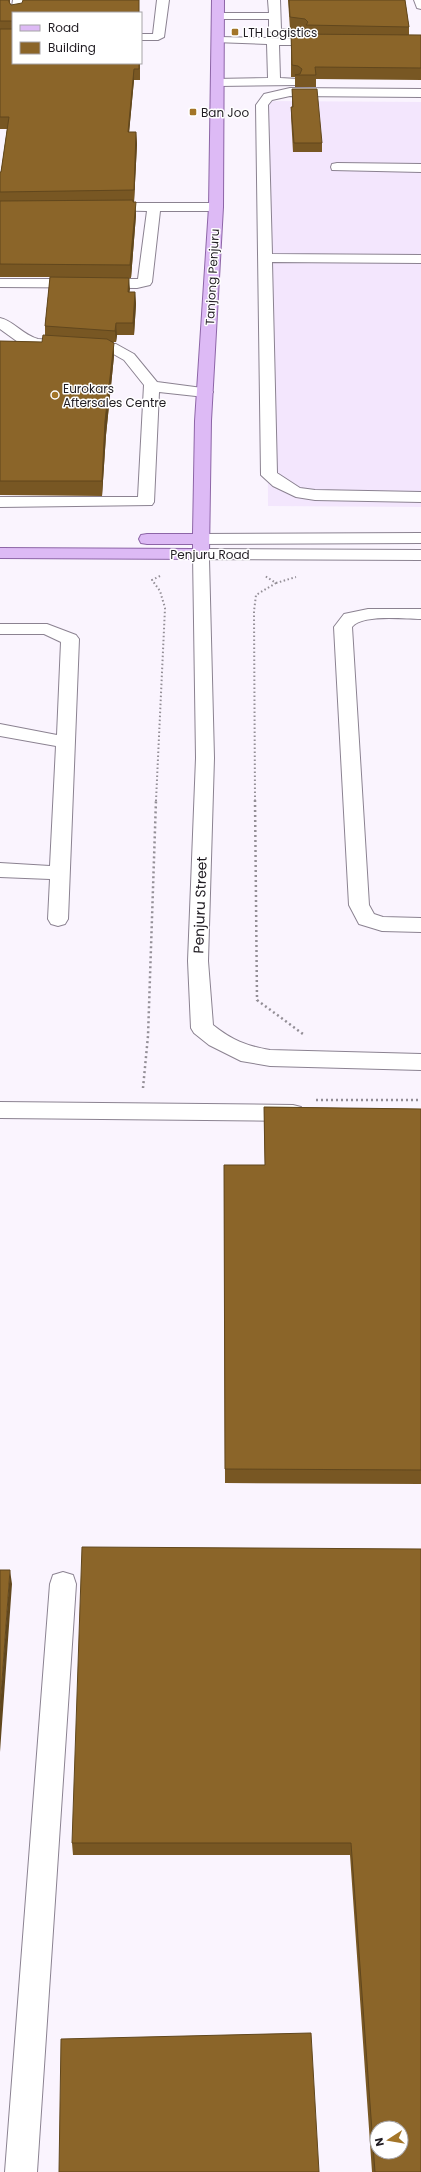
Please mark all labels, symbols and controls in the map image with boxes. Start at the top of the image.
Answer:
legend [12,12,142,64]
text: Road [48,19,79,36]
place label: LTH Logistics [243,24,317,41]
marker: LTH Logistics [230,27,240,37]
text: Building [48,39,96,56]
place label: Ban Joo [201,104,249,121]
marker: Ban Joo [188,107,198,117]
street label: Tanjong Penjuru [201,228,223,326]
place label: Eurokars Aftersales Centre [63,380,166,411]
marker: Eurokars Aftersales Centre [50,390,60,400]
street label: Penjuru Road [170,546,250,563]
street label: Penjuru Street [188,856,212,954]
north arrow [369,2120,409,2160]
text: N [371,2136,388,2148]

